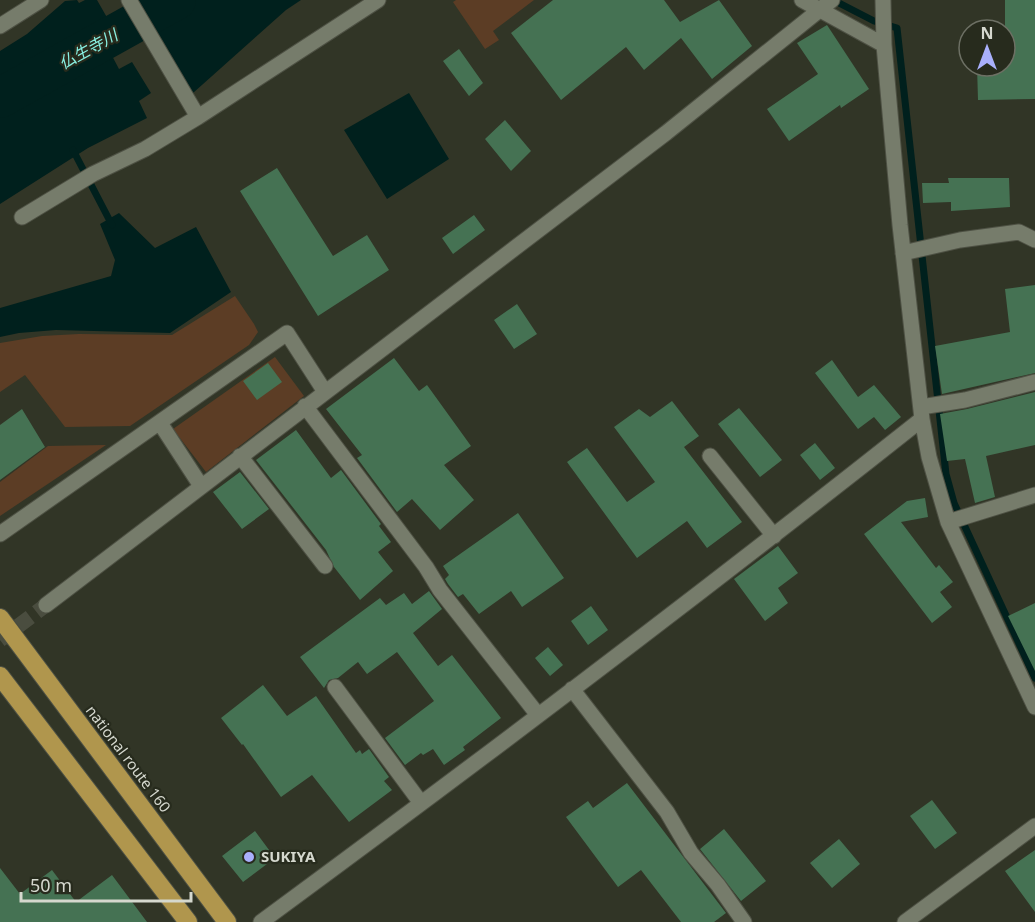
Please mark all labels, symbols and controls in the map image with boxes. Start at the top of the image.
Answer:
north arrow [957,18,1017,78]
text: N [980,22,994,44]
water label: 仏生寺川 [55,23,123,74]
street label: national route 160 [82,701,176,816]
place label: SUKIYA [261,846,316,866]
marker: SUKIYA [242,850,256,864]
scale bar [21,865,190,903]
text: 50 m [30,873,72,897]

